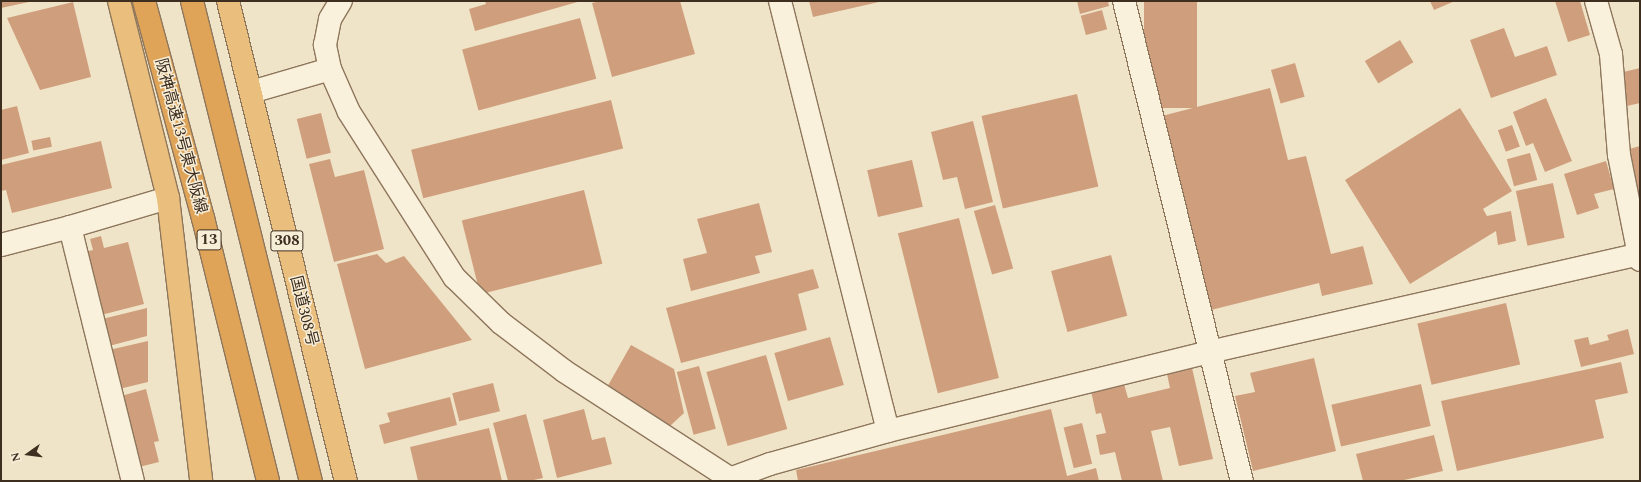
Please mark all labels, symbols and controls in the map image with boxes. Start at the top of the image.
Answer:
street label: 阪神高速13号東大阪線 [151,56,211,216]
road number: 13 [196,227,222,253]
road number: 308 [270,228,304,254]
street label: 国道308号 [286,274,322,348]
north arrow [8,434,48,474]
text: N [7,451,25,463]

